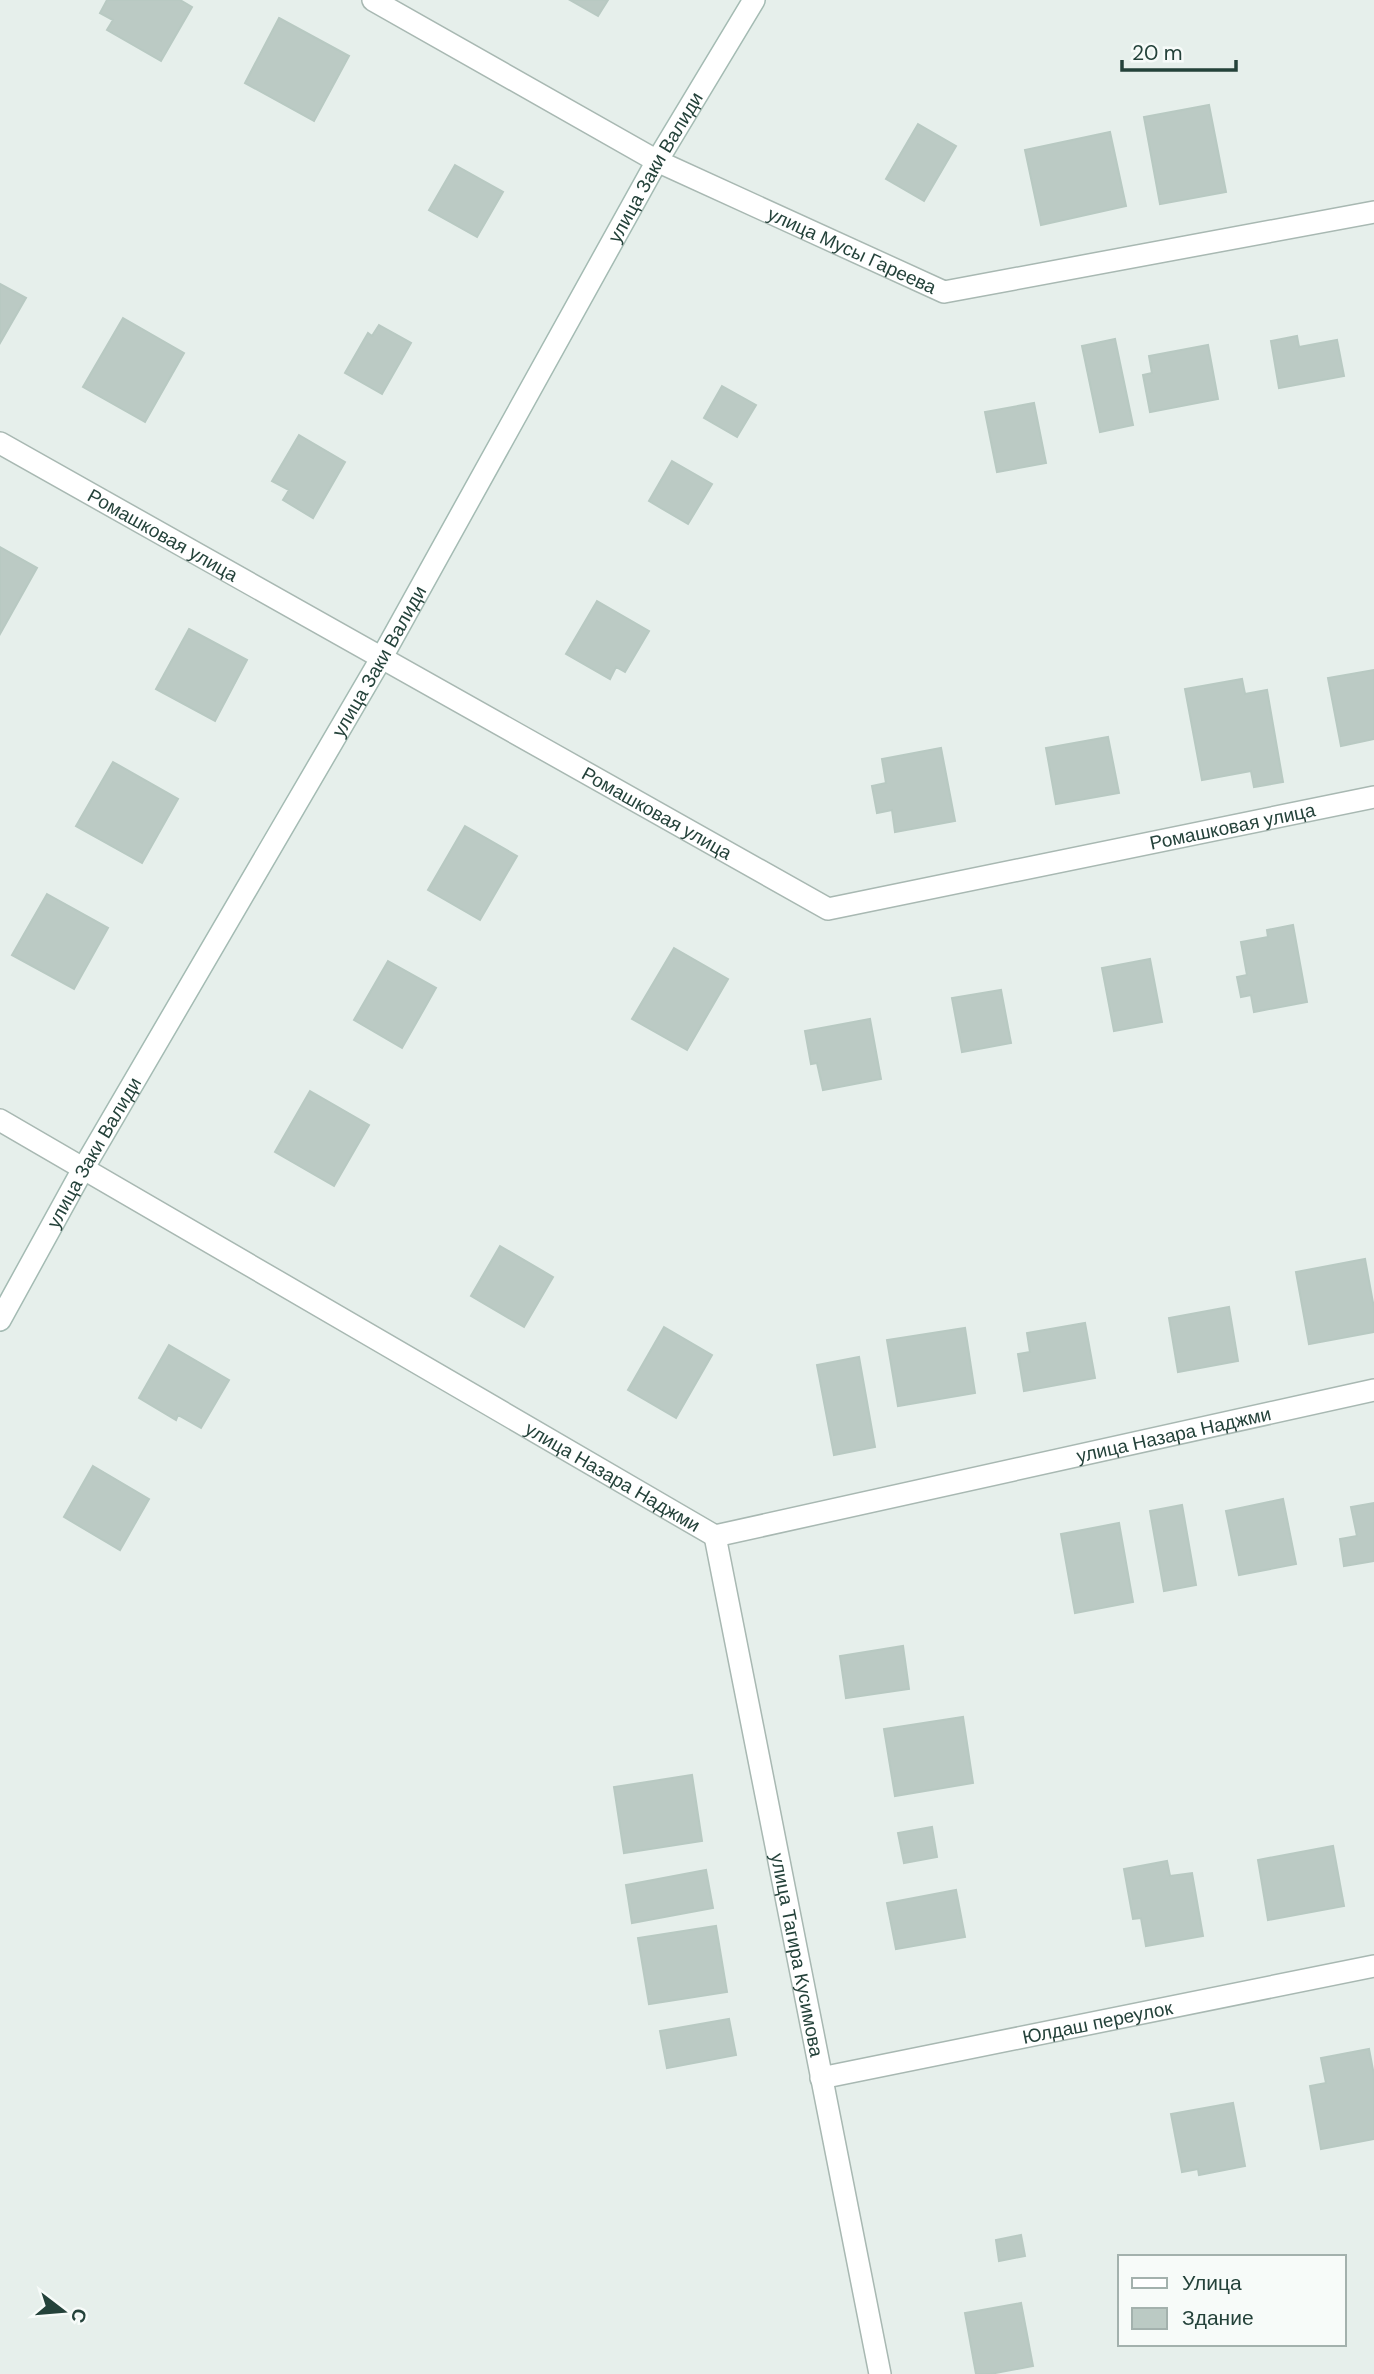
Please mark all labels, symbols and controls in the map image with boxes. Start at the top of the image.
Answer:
scale bar [1122,28,1236,72]
text: 20 m [1132,39,1183,67]
street label: улица Заки Валиди [602,87,709,247]
street label: улица Мусы Гареева [764,201,941,300]
street label: Ромашковая улица [83,483,243,588]
street label: улица Заки Валиди [326,581,432,742]
street label: Ромашковая улица [577,761,737,866]
street label: Ромашковая улица [1147,797,1318,856]
street label: улица Заки Валиди [41,1072,147,1233]
street label: улица Назара Наджми [1074,1401,1274,1469]
street label: улица Назара Наджми [520,1416,705,1538]
street label: улица Тагира Кусимова [765,1851,829,2059]
street label: Юлдаш переулок [1020,1995,1175,2050]
legend [1118,2255,1346,2346]
text: Улица [1182,2269,1242,2297]
north arrow [28,2276,98,2346]
text: Здание [1182,2304,1254,2332]
text: С [65,2306,93,2326]

